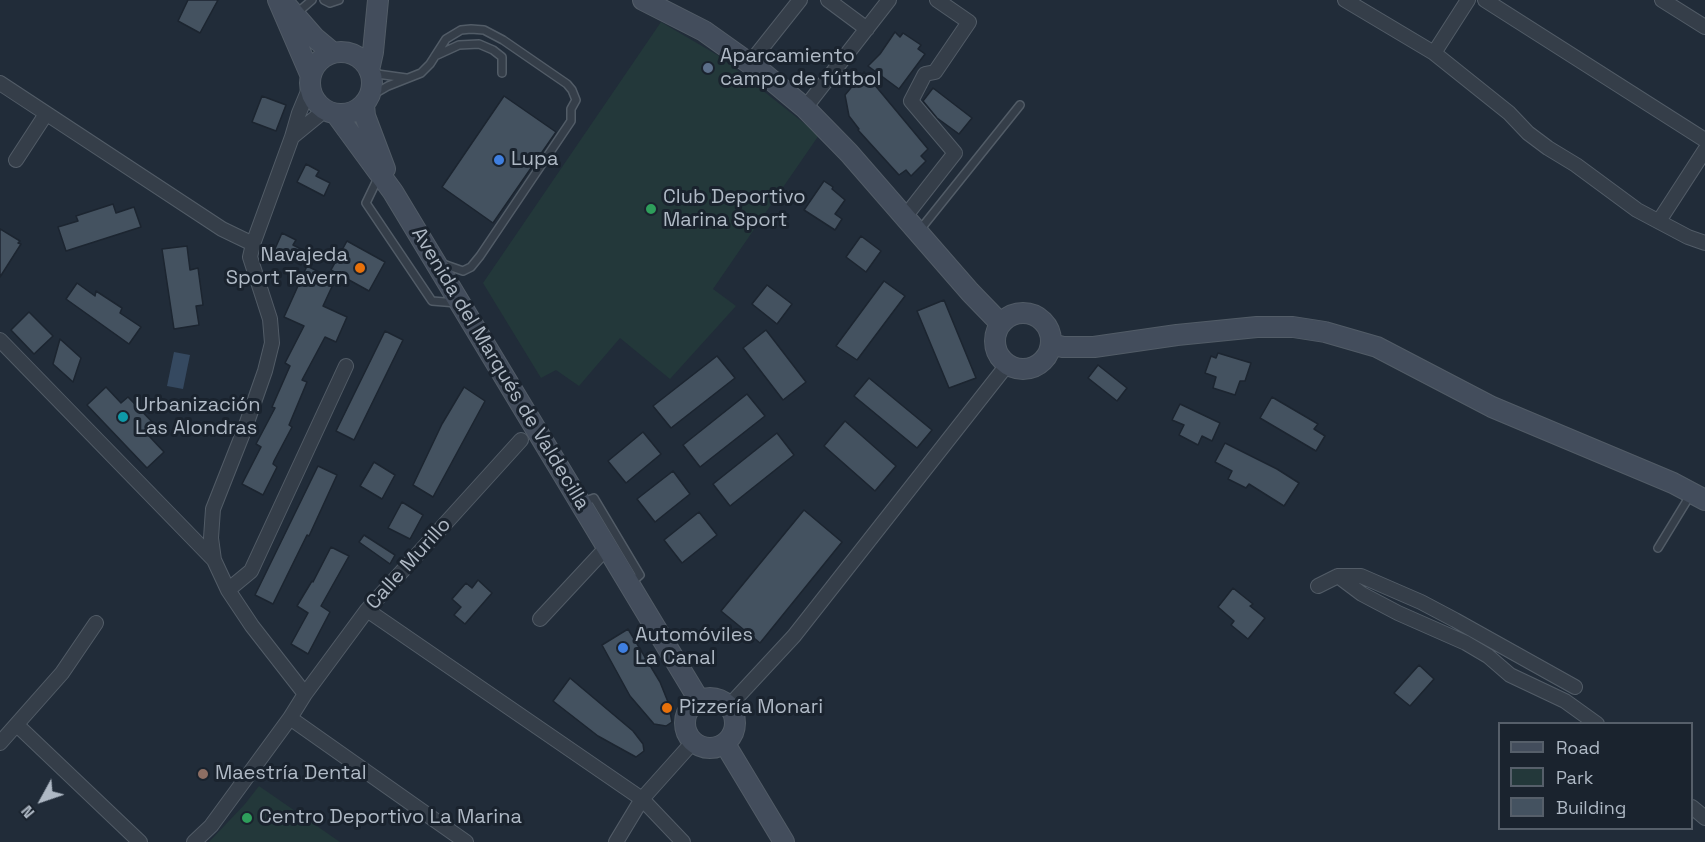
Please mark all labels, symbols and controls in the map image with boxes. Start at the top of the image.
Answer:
place label: Aparcamiento campo de fútbol [720,45,881,92]
marker: Aparcamiento campo de fútbol [701,61,715,75]
place label: Lupa [511,148,558,172]
marker: Lupa [492,153,506,167]
place label: Club Deportivo Marina Sport [663,186,806,233]
marker: Club Deportivo Marina Sport [644,202,658,216]
street label: Avenida del Marqués de Valdecilla [406,223,594,515]
place label: Navajeda Sport Tavern [226,244,348,291]
marker: Navajeda Sport Tavern [353,261,367,275]
place label: Urbanización Las Alondras [135,394,260,441]
marker: Urbanización Las Alondras [116,410,130,424]
street label: Calle Murillo [362,513,456,615]
place label: Automóviles La Canal [635,624,753,671]
marker: Automóviles La Canal [616,641,630,655]
place label: Pizzería Monari [679,696,823,720]
marker: Pizzería Monari [660,701,674,715]
legend [1498,722,1693,830]
text: Road [1556,736,1600,759]
place label: Maestría Dental [215,762,367,786]
text: Park [1556,766,1593,789]
marker: Maestría Dental [196,767,210,781]
north arrow [12,770,72,830]
text: Building [1556,796,1626,819]
text: N [16,801,39,823]
place label: Centro Deportivo La Marina [259,806,522,830]
marker: Centro Deportivo La Marina [240,811,254,825]

